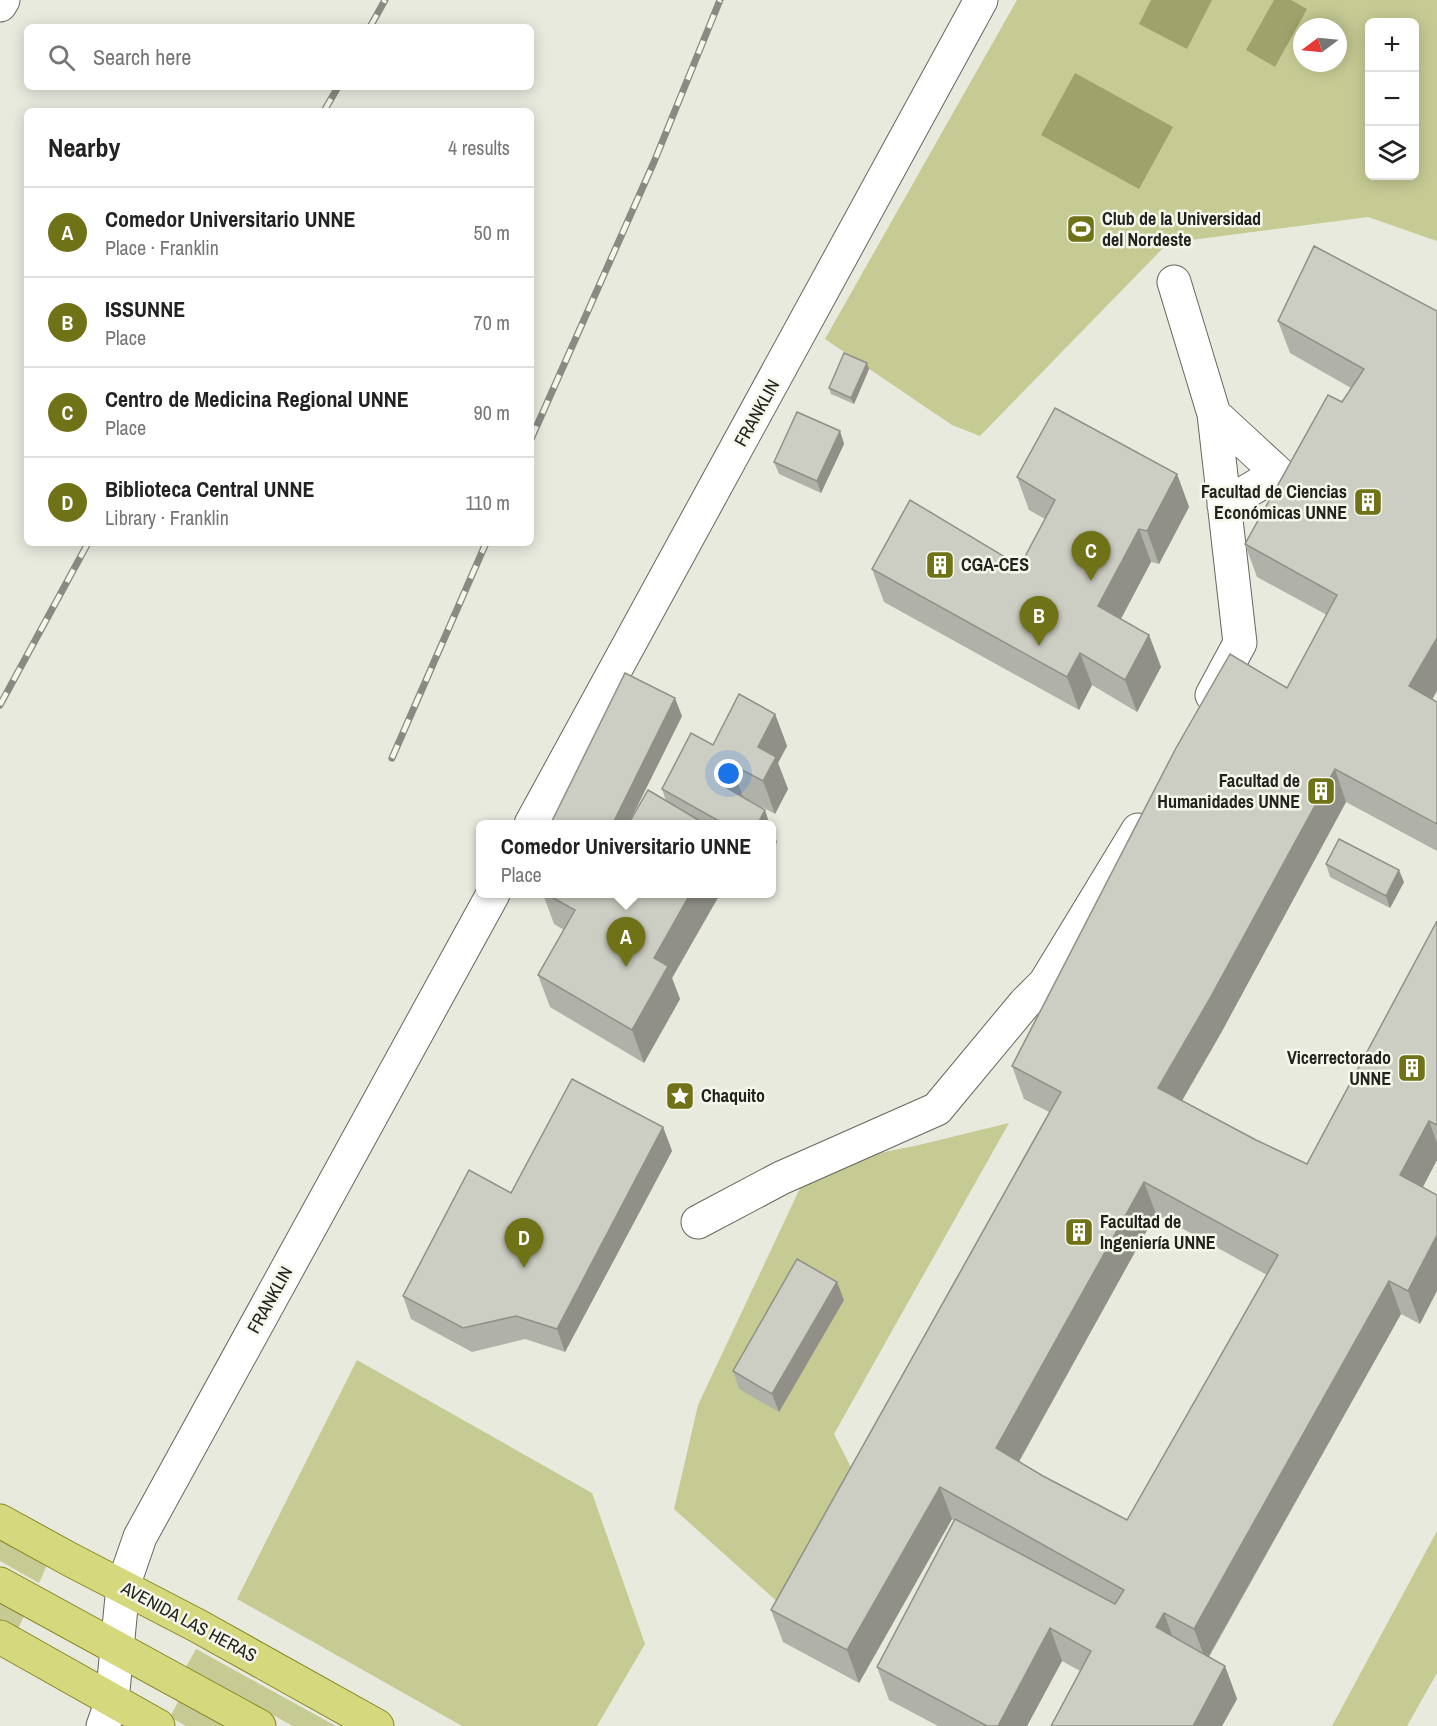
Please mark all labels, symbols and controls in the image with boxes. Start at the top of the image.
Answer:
north arrow [1293,18,1347,72]
map controls [1365,18,1419,180]
button: + [1365,18,1419,72]
search box [24,24,534,90]
icon: search [45,41,78,74]
text: Search here [93,42,191,72]
button: − [1365,72,1419,126]
button: layers [1365,126,1419,180]
text: Nearby [48,130,120,165]
text: 4 results [448,134,510,161]
text: Comedor Universitario UNNE [105,204,356,234]
place label: Club de la Universidad del Nordeste [1102,206,1261,252]
sports icon: Club de la Universidad del Nordeste [1065,213,1097,245]
text: A [62,219,73,246]
text: 50 m [474,219,510,246]
text: Place · Franklin [105,234,219,261]
text: ISSUNNE [105,294,185,324]
text: B [62,309,73,336]
text: 70 m [474,309,510,336]
text: Place [105,324,146,351]
street label: FRANKLIN [728,375,785,451]
text: Centro de Medicina Regional UNNE [105,384,409,414]
text: C [62,399,73,426]
text: 90 m [474,399,510,426]
text: Place [105,414,146,441]
text: Biblioteca Central UNNE [105,474,315,504]
place label: Facultad de Ciencias Económicas UNNE [1201,479,1347,525]
building icon: Facultad de Ciencias Económicas UNNE [1352,486,1384,518]
text: D [62,489,73,516]
text: 110 m [466,489,510,516]
text: Library · Franklin [105,504,229,531]
pin: C [1072,532,1110,581]
building icon: CGA-CES [924,549,956,581]
place label: CGA-CES [961,552,1029,577]
pin: B [1020,596,1058,646]
your location [714,759,743,788]
place label: Facultad de Humanidades UNNE [1157,768,1300,814]
building icon: Facultad de Humanidades UNNE [1305,775,1337,807]
popup [476,820,776,898]
text: Comedor Universitario UNNE [501,831,751,861]
text: Place [501,861,542,888]
pin: A [606,918,646,967]
place label: Vicerrectorado UNNE [1287,1045,1391,1091]
building icon: Vicerrectorado UNNE [1396,1052,1428,1084]
place icon: Chaquito [664,1080,696,1112]
place label: Chaquito [701,1083,765,1108]
place label: Facultad de Ingeniería UNNE [1100,1209,1216,1255]
building icon: Facultad de Ingeniería UNNE [1063,1216,1095,1248]
pin: D [504,1218,544,1268]
street label: FRANKLIN [241,1262,298,1338]
street label: AVENIDA LAS HERAS [116,1575,261,1668]

